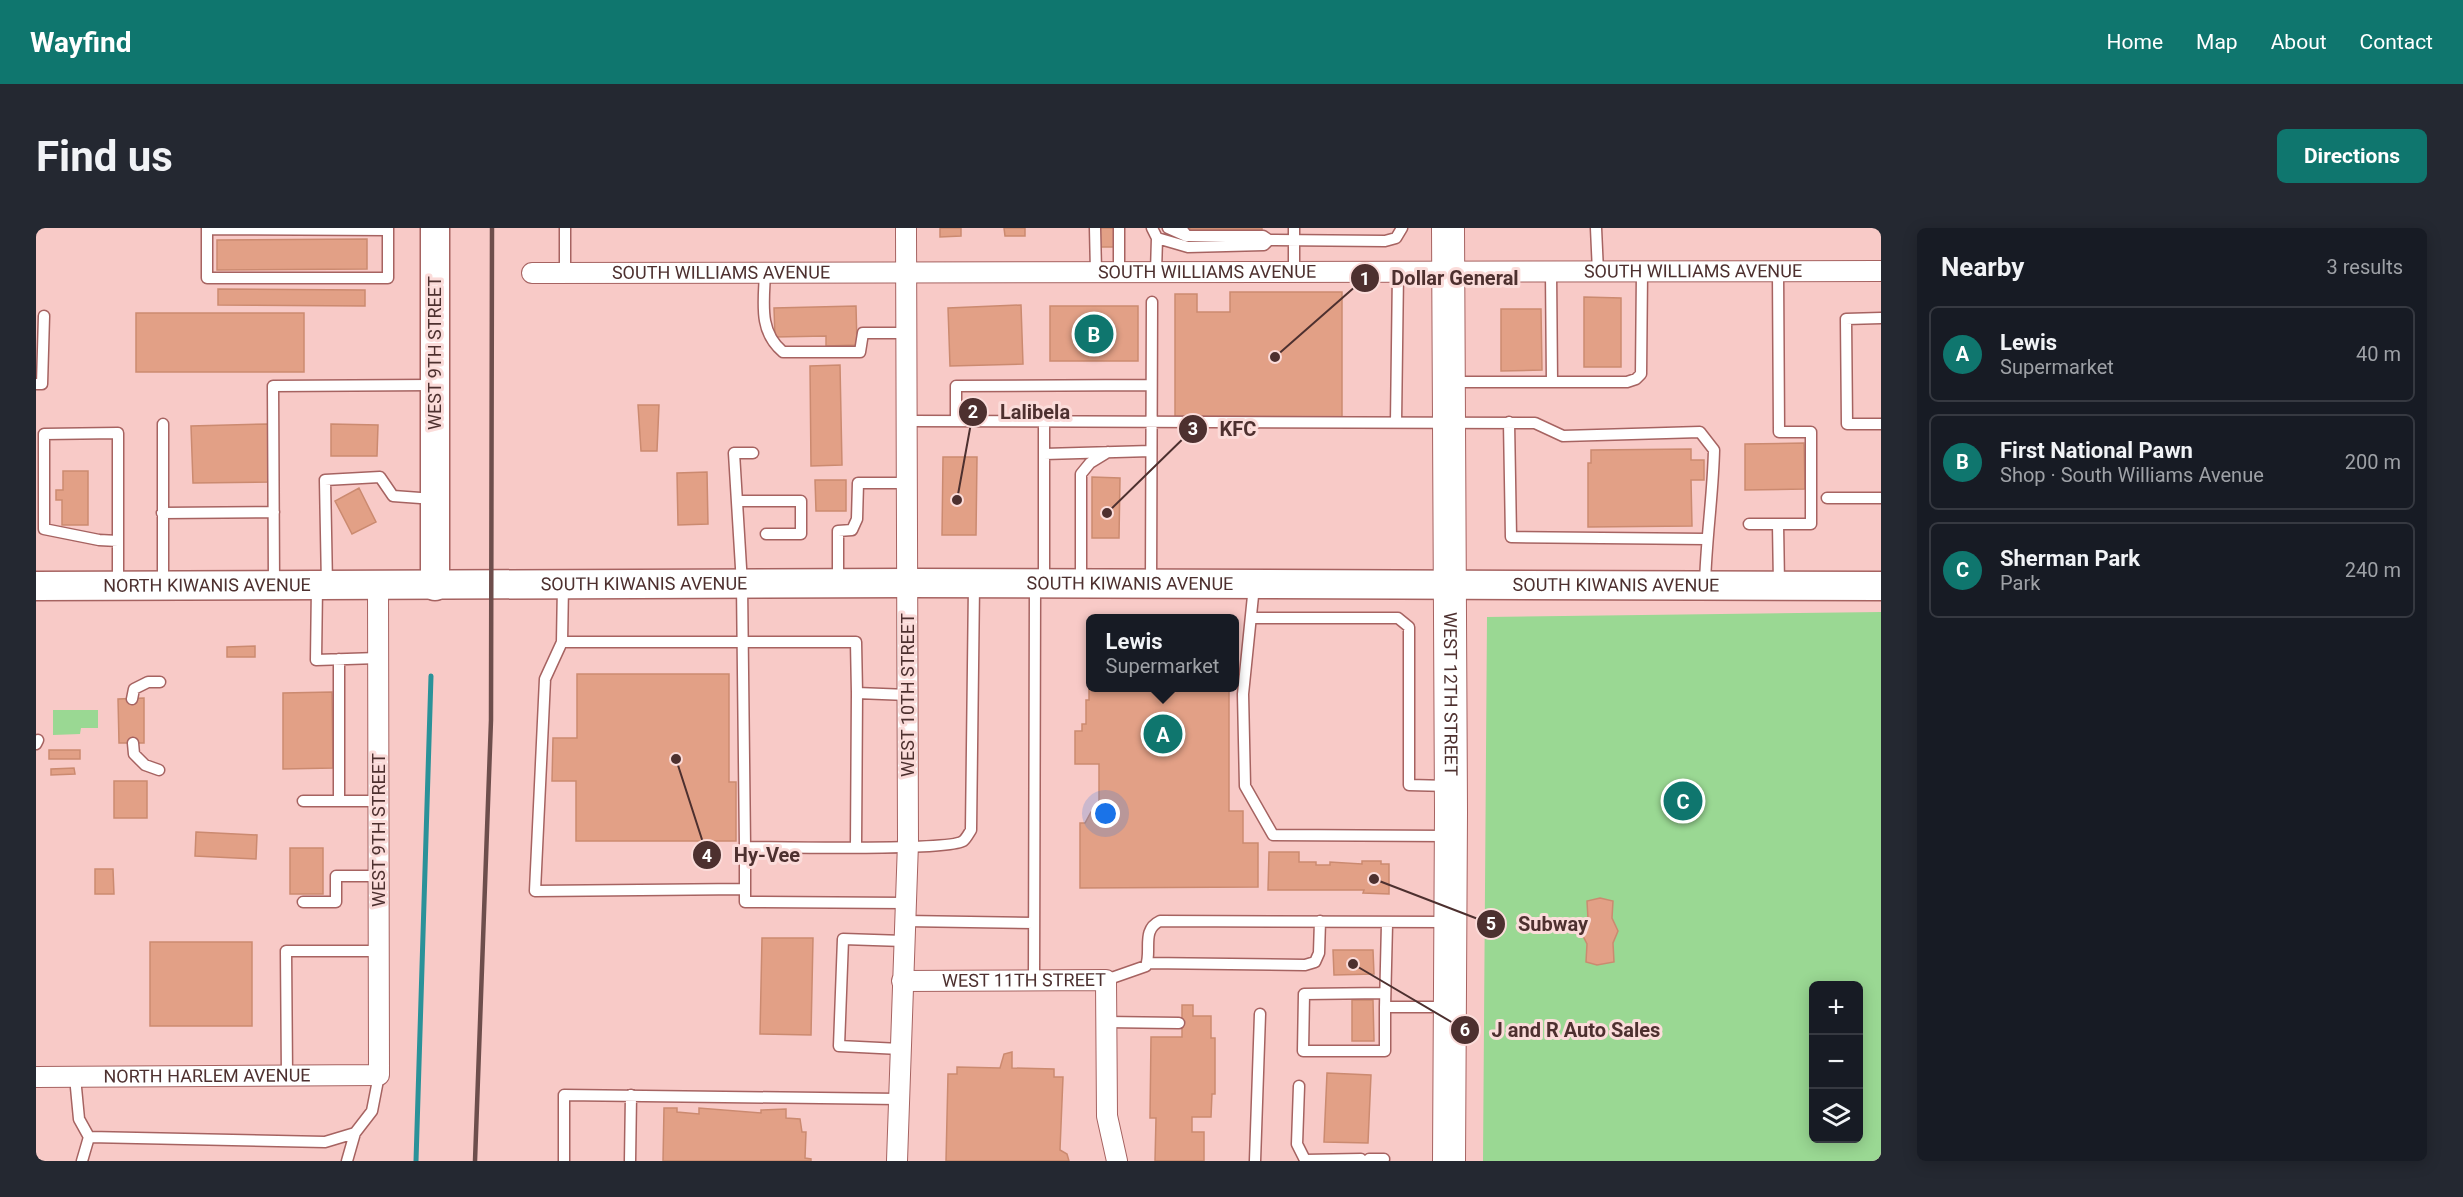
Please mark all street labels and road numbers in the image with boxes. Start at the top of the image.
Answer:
street label: SOUTH WILLIAMS AVENUE [1584,260,1802,281]
street label: SOUTH WILLIAMS AVENUE [1098,261,1316,282]
street label: SOUTH WILLIAMS AVENUE [612,262,830,283]
street label: WEST 9TH STREET [424,276,445,430]
street label: SOUTH KIWANIS AVENUE [1027,572,1233,594]
street label: SOUTH KIWANIS AVENUE [541,573,747,594]
street label: NORTH KIWANIS AVENUE [103,574,311,596]
street label: SOUTH KIWANIS AVENUE [1513,574,1719,596]
street label: WEST 12TH STREET [1440,612,1462,776]
street label: WEST 10TH STREET [897,613,918,777]
street label: WEST 9TH STREET [368,753,389,907]
street label: WEST 11TH STREET [942,969,1106,991]
street label: NORTH HARLEM AVENUE [103,1064,311,1087]

